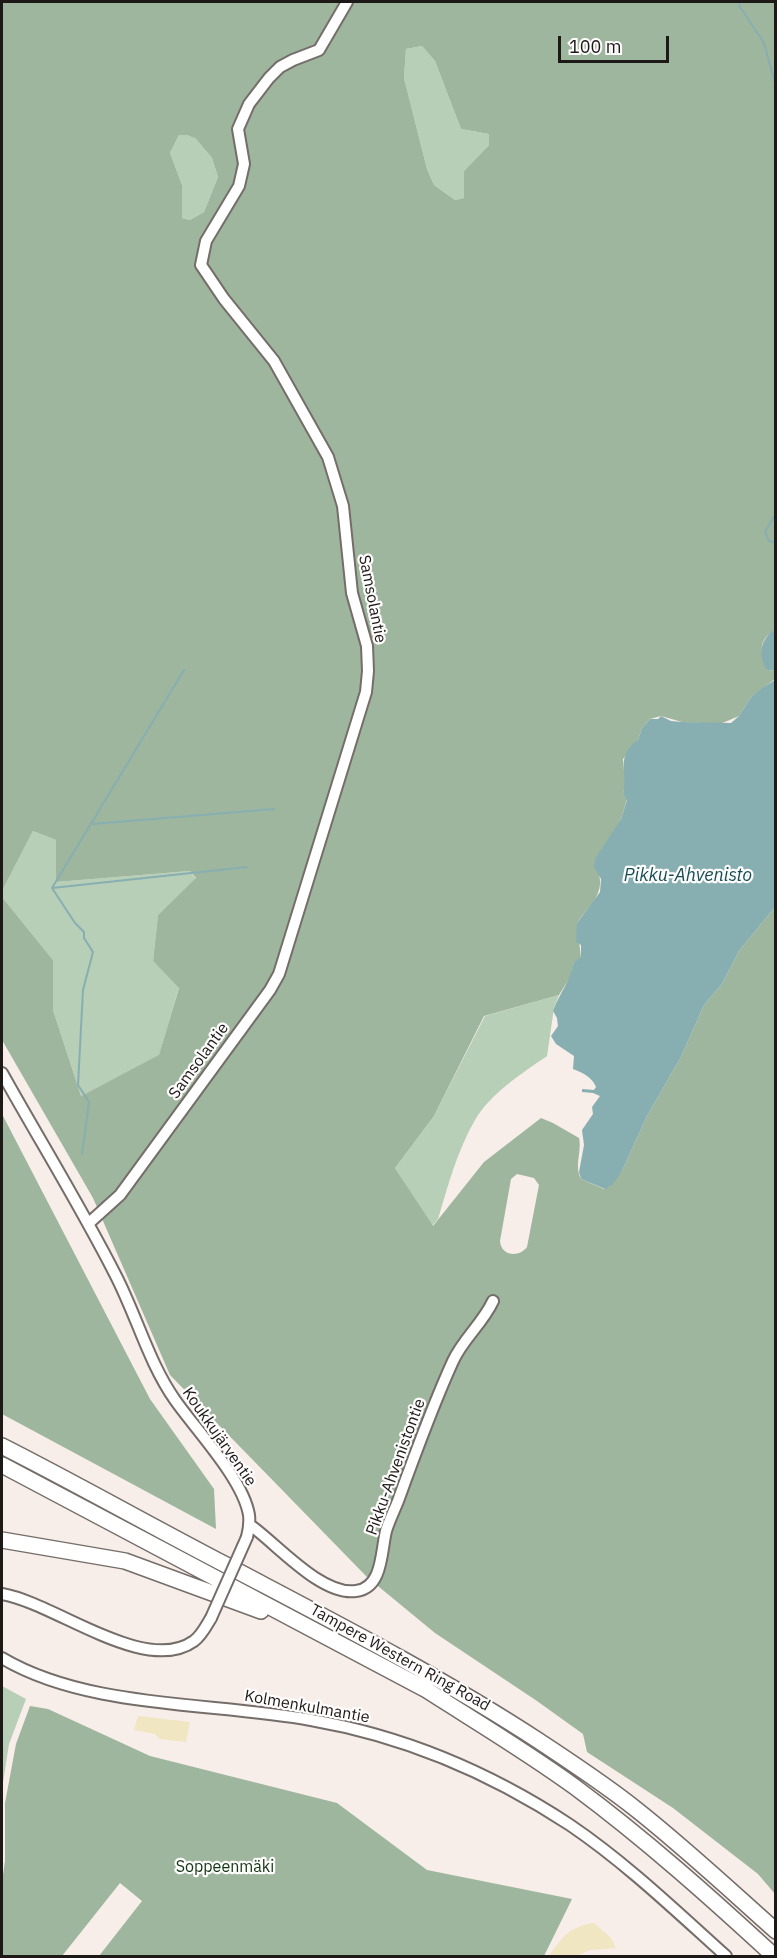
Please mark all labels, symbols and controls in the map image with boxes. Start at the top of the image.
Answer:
scale bar [561,24,672,62]
text: 100 m [569,35,621,58]
street label: Samsolantie [354,554,390,644]
water label: Pikku-Ahvenisto [624,865,752,887]
street label: Samsolantie [165,1019,233,1103]
street label: Koukkujärventie [178,1384,260,1490]
street label: Pikku-Ahvenistontie [362,1396,430,1538]
street label: Tampere Western Ring Road [307,1600,493,1716]
street label: Kolmenkulmantie [243,1687,371,1727]
park label: Soppeenmäki [176,1857,274,1877]

